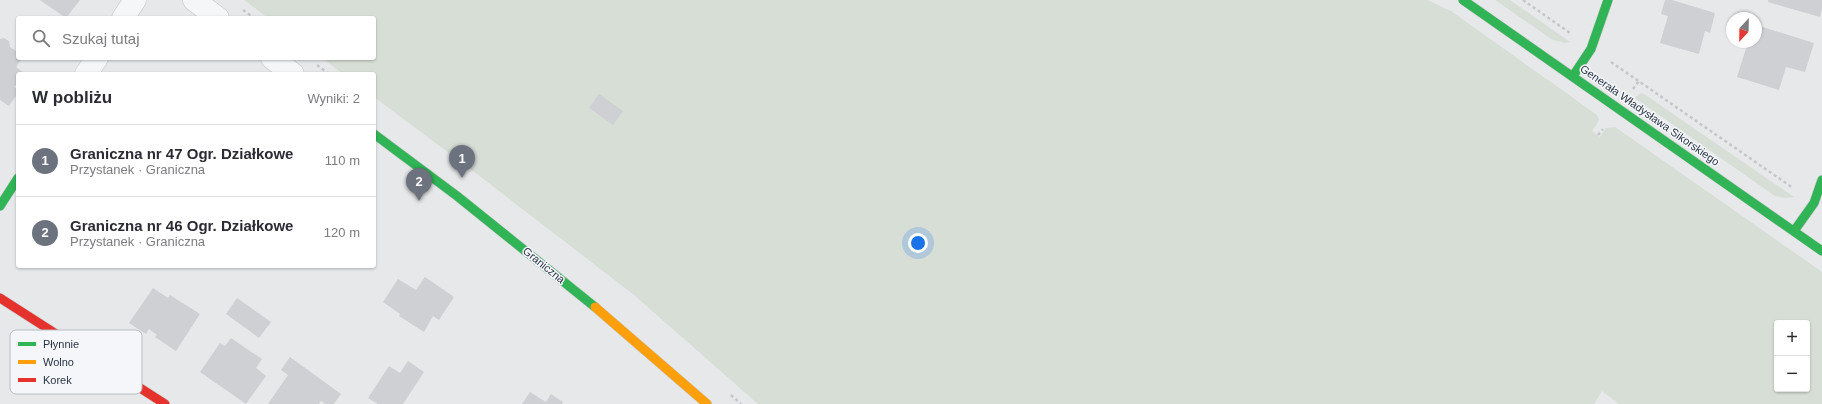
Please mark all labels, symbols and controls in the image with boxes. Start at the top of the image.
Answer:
north arrow [1726,12,1762,48]
search box [16,16,376,60]
icon: search [30,27,52,49]
text: Szukaj tutaj [62,30,140,47]
street label: Generała Władysława Sikorskiego [1578,62,1722,168]
text: W pobliżu [32,88,112,107]
text: Wyniki: 2 [307,91,360,106]
text: Graniczna nr 47 Ogr. Działkowe [70,145,293,162]
pin: 1 [449,145,475,178]
text: 1 [41,153,49,168]
text: 110 m [325,153,360,168]
text: Przystanek · Graniczna [70,162,205,177]
pin: 2 [406,168,432,201]
text: Graniczna nr 46 Ogr. Działkowe [70,217,293,234]
text: 2 [41,225,49,240]
text: 120 m [324,225,360,240]
your location [908,233,928,253]
text: Przystanek · Graniczna [70,234,205,249]
street label: Graniczna [521,245,568,286]
map controls [1774,320,1810,392]
button: + [1774,320,1810,356]
legend [10,330,142,394]
text: Płynnie [43,338,79,350]
text: Wolno [43,356,74,368]
button: − [1774,356,1810,392]
text: Korek [43,374,72,386]

